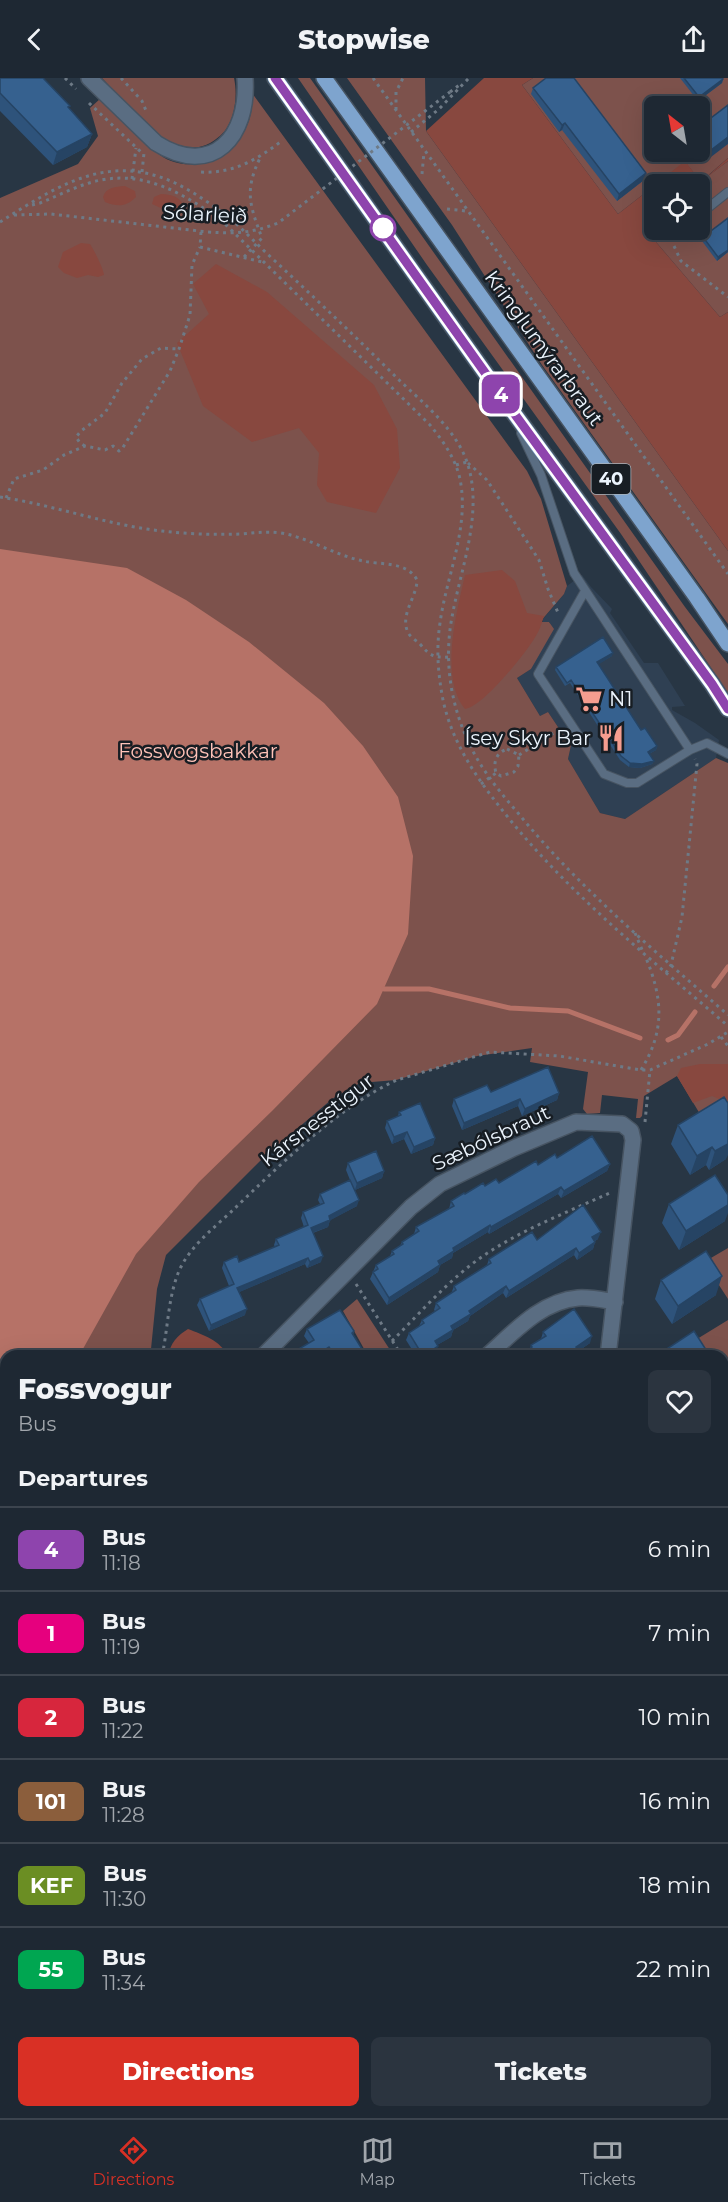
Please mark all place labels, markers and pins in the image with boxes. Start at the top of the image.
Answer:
unlabelled marker [370,215,396,241]
supermarket icon: N1 [574,684,604,714]
place label: N1 [609,687,632,711]
restaurant icon: Ísey Skyr Bar [596,723,626,753]
place label: Ísey Skyr Bar [464,726,591,750]

